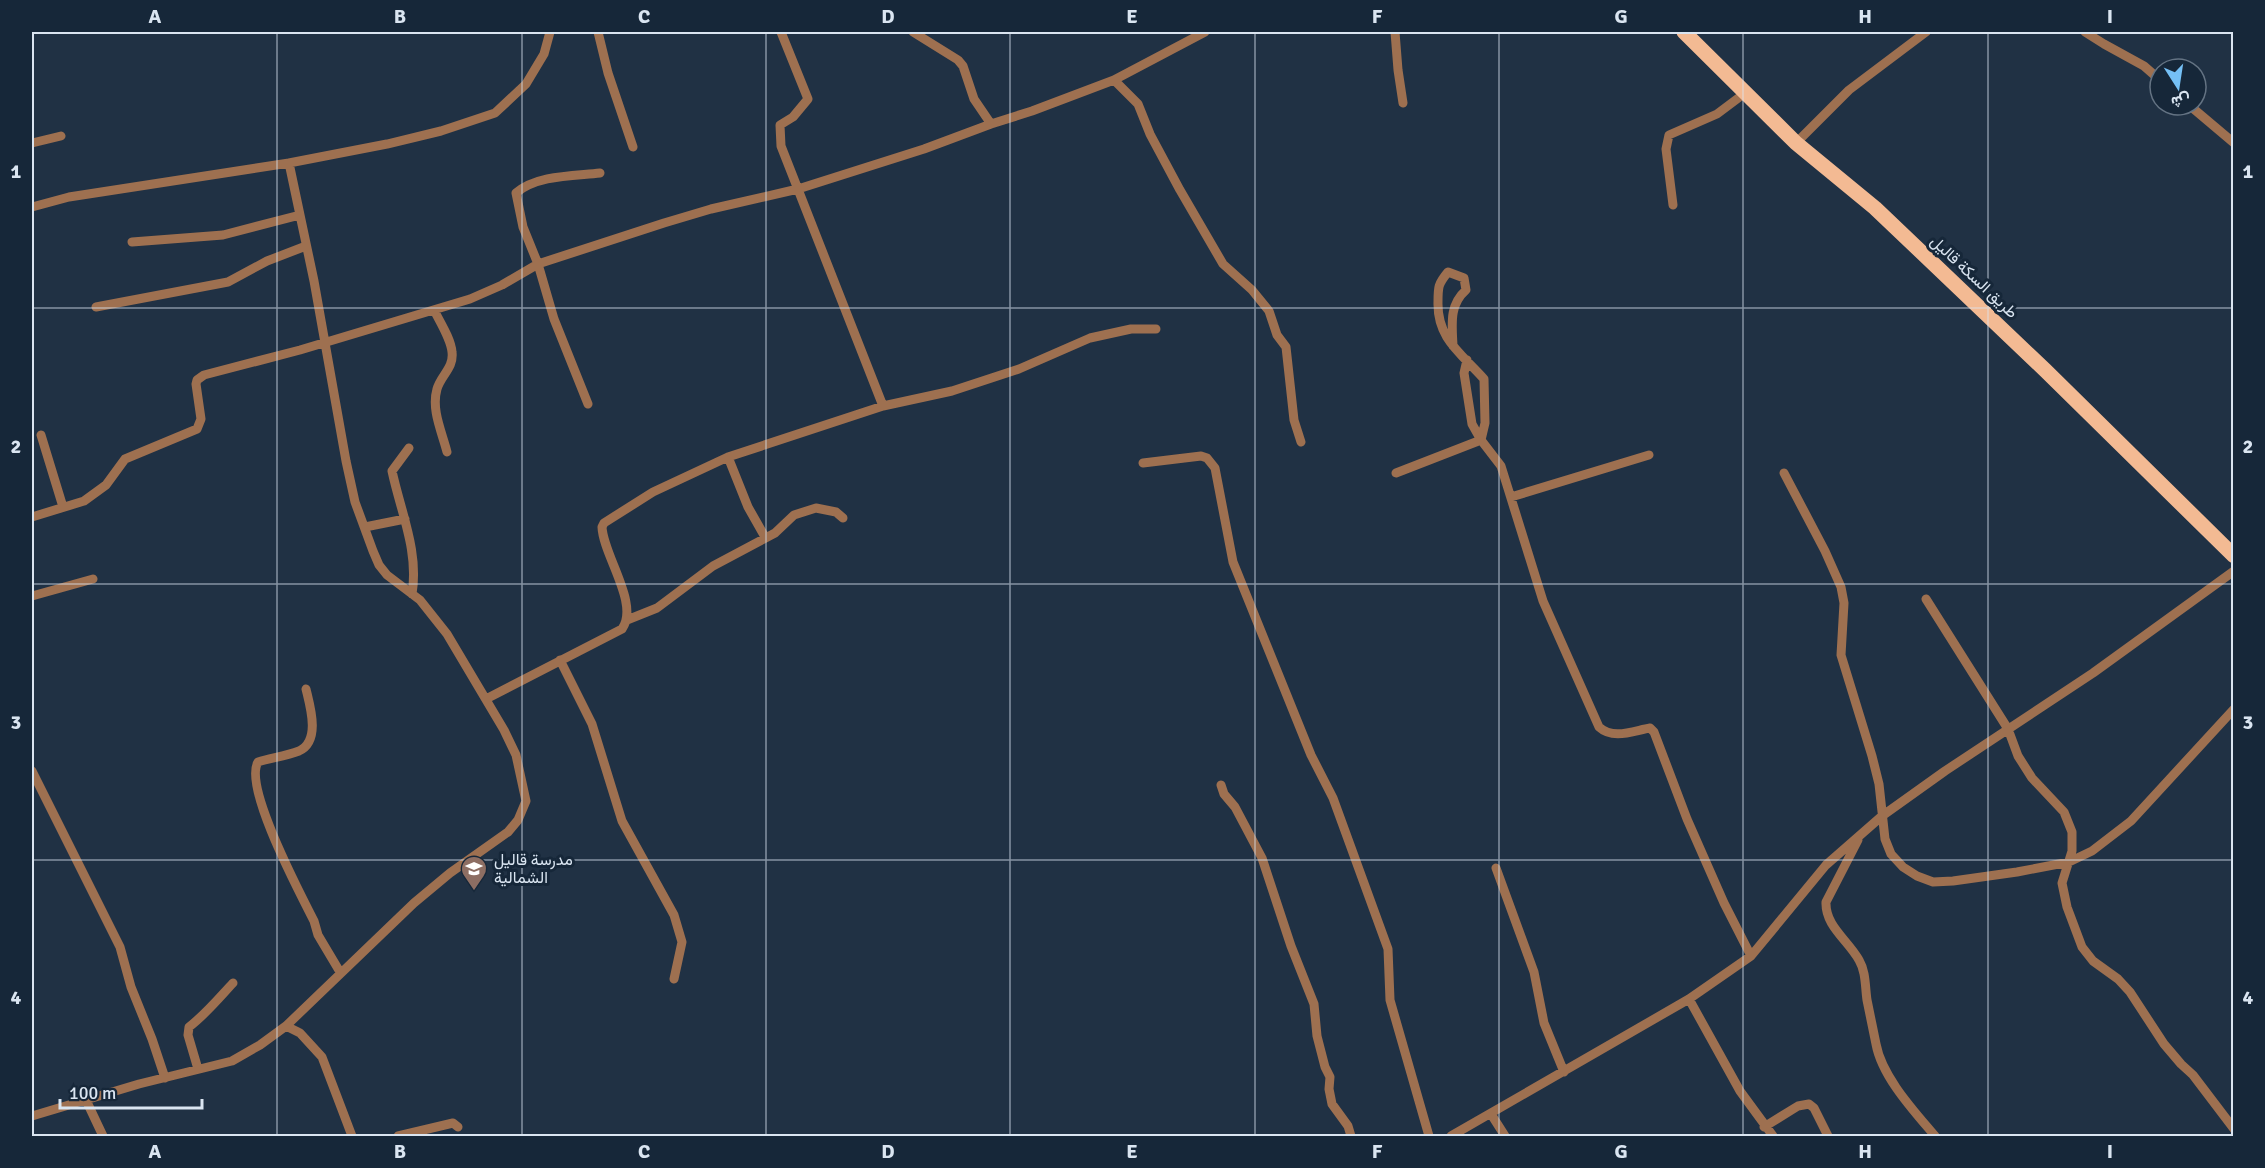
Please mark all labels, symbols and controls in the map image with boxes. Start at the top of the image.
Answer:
text: A [149,4,162,29]
text: B [394,4,406,29]
text: C [638,4,650,29]
text: D [881,4,895,29]
text: E [1126,4,1138,29]
text: F [1372,4,1383,29]
text: G [1614,4,1628,29]
text: H [1858,4,1872,29]
text: I [2107,4,2113,29]
north arrow [2148,57,2208,117]
text: ش [2169,89,2192,112]
text: 1 [11,159,22,184]
text: 1 [2243,159,2254,184]
street label: طريق السكة قاليل [1926,231,2022,323]
text: 2 [11,434,21,459]
text: 2 [2243,434,2253,459]
text: 3 [11,710,21,735]
text: 3 [2243,710,2253,735]
place label: مدرسة قاليل الشمالية [494,850,573,888]
school or university icon: مدرسة قاليل الشمالية [459,854,489,892]
text: 4 [11,985,22,1010]
text: 4 [2243,985,2254,1010]
scale bar [60,1072,202,1110]
text: 100 m [69,1082,116,1104]
text: A [149,1139,162,1164]
text: B [394,1139,406,1164]
text: C [638,1139,650,1164]
text: D [881,1139,895,1164]
text: E [1126,1139,1138,1164]
text: F [1372,1139,1383,1164]
text: G [1614,1139,1628,1164]
text: H [1858,1139,1872,1164]
text: I [2107,1139,2113,1164]

